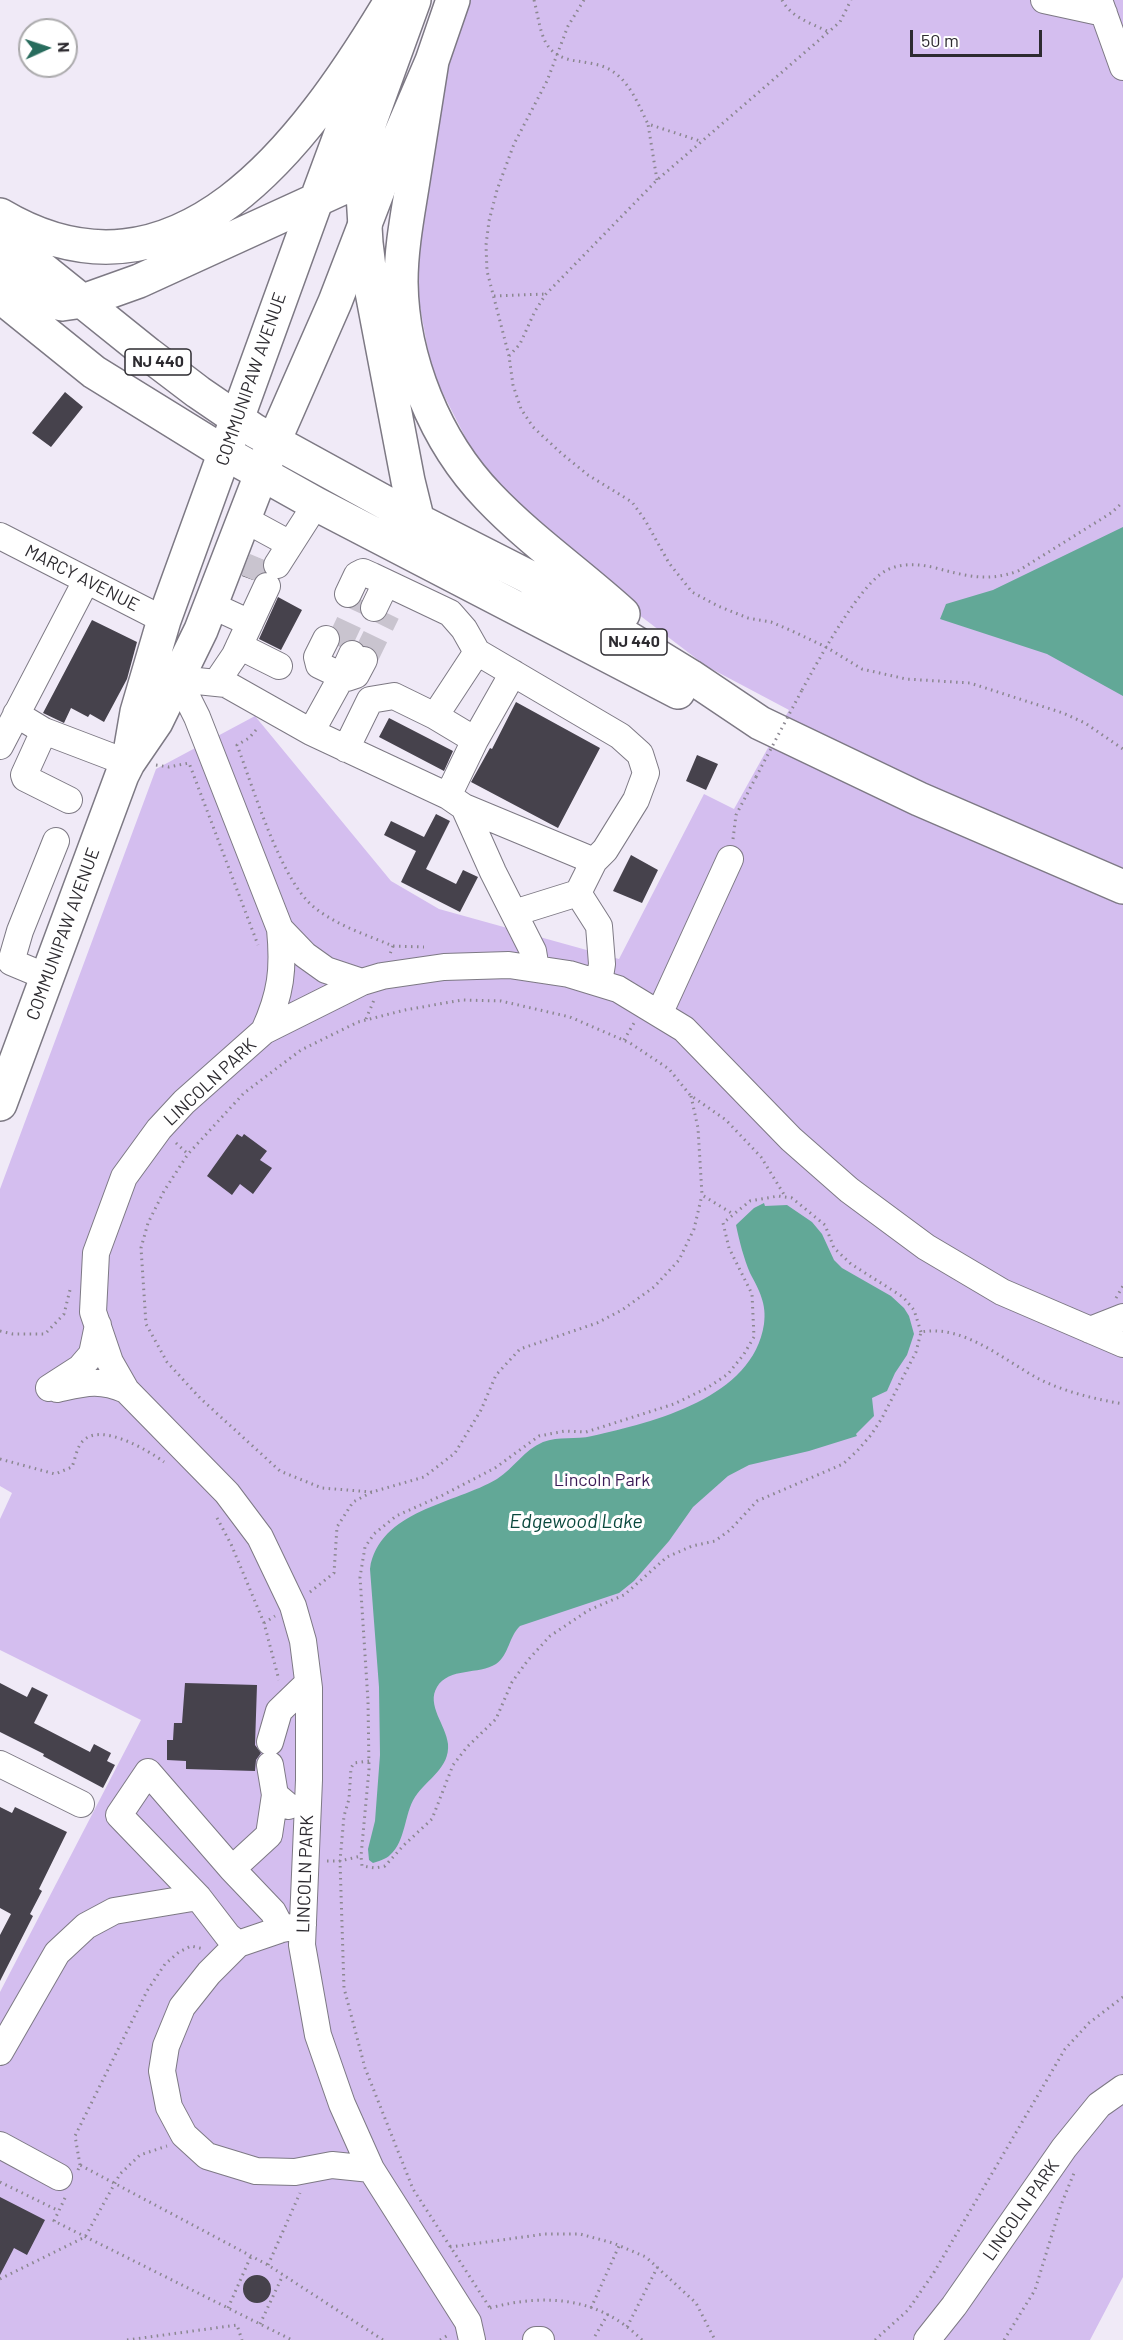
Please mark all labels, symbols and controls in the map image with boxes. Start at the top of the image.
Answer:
north arrow [18,18,78,78]
scale bar [913,18,1045,56]
text: 50 m [921,29,959,51]
text: N [55,41,74,53]
street label: COMMUNIPAW AVENUE [211,289,291,469]
road number: NJ 440 [125,349,191,375]
street label: MARCY AVENUE [21,540,143,616]
road number: NJ 440 [601,629,667,655]
street label: COMMUNIPAW AVENUE [22,845,104,1023]
street label: LINCOLN PARK [159,1034,261,1130]
park label: Lincoln Park [554,1469,650,1491]
water label: Edgewood Lake [509,1509,643,1533]
street label: LINCOLN PARK [292,1814,318,1934]
street label: LINCOLN PARK [978,2155,1064,2265]

